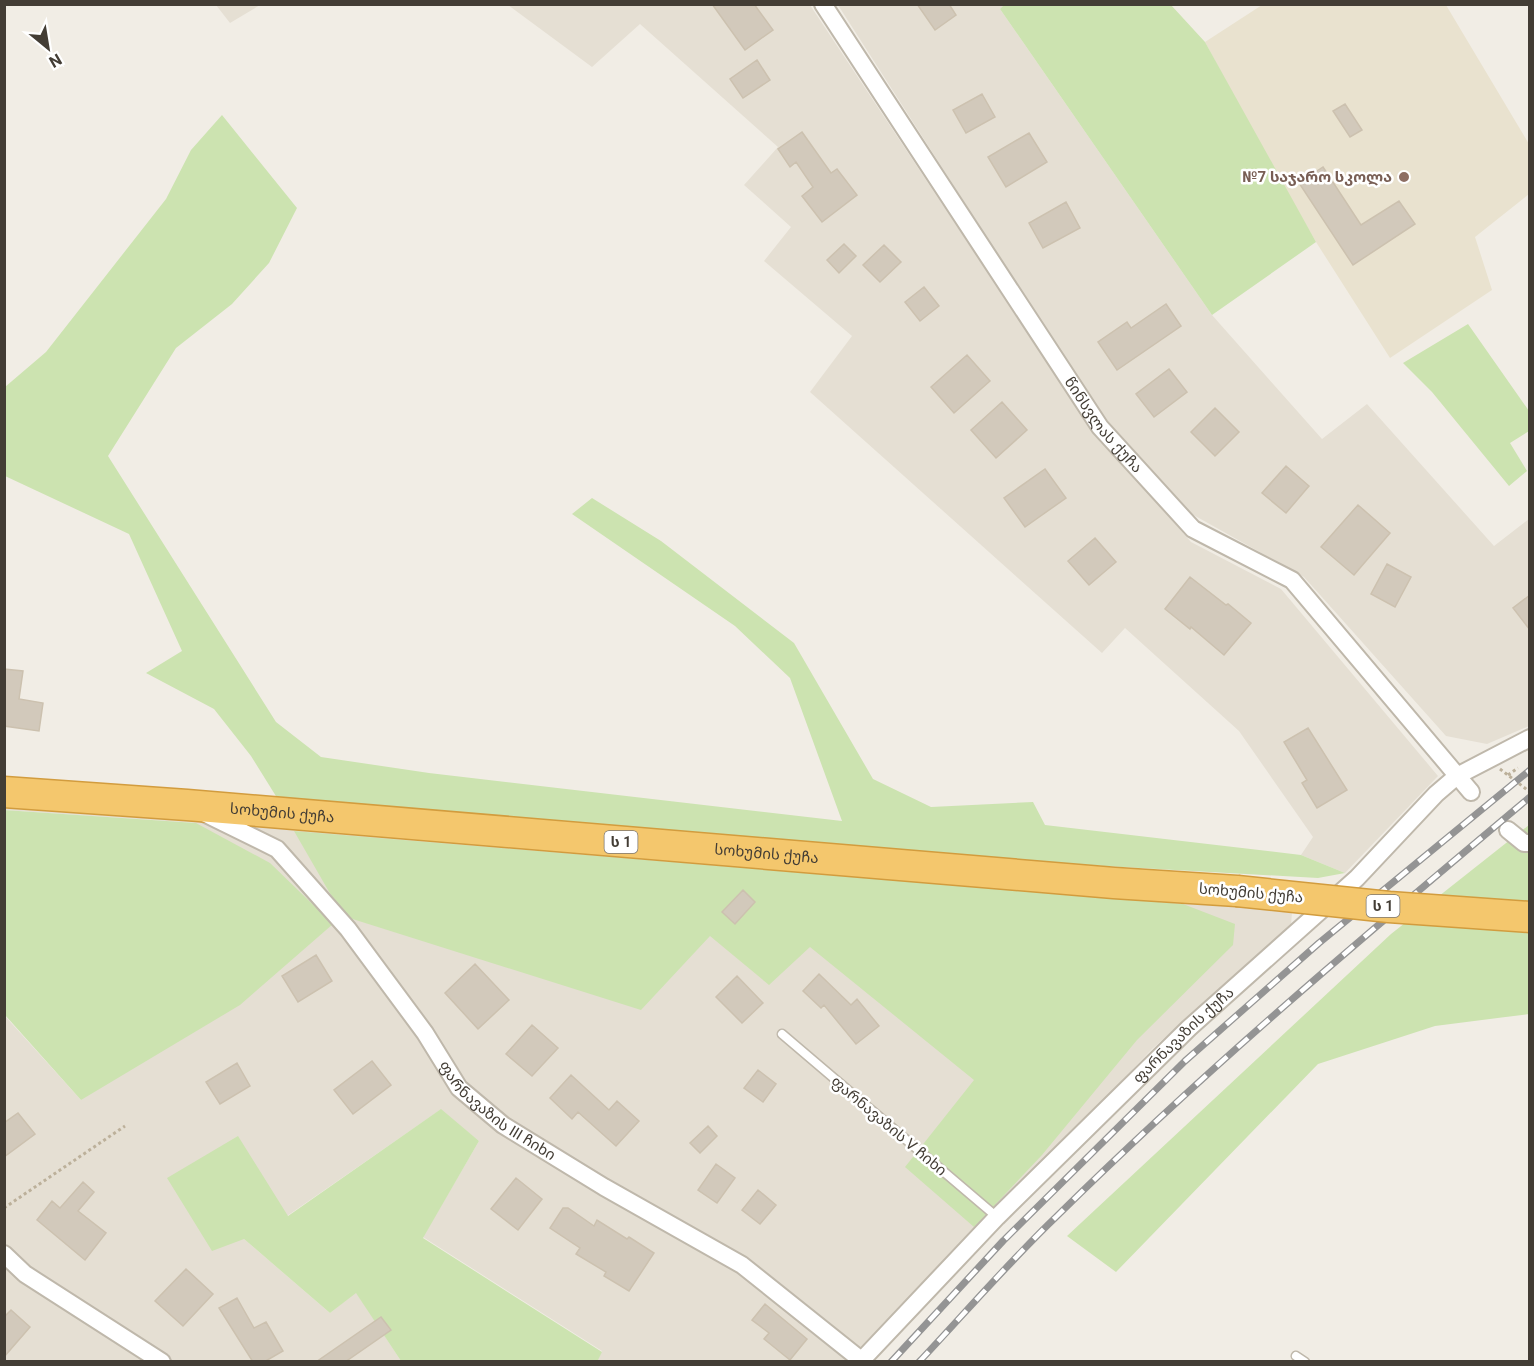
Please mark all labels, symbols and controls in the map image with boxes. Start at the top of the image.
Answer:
north arrow [18,18,78,78]
text: N [46,50,65,72]
place label: №7 საჯარო სკოლა [1242,168,1392,186]
marker: №7 საჯარო სკოლა [1397,170,1411,184]
street label: წინსვლას ქუჩა [1061,374,1146,476]
street label: სოხუმის ქუჩა [229,800,335,826]
road number: ს 1 [604,831,638,853]
street label: სოხუმის ქუჩა [714,840,819,867]
street label: სოხუმის ქუჩა [1198,879,1304,907]
road number: ს 1 [1366,895,1400,917]
street label: ფარნავაზის ქუჩა [1129,983,1238,1087]
street label: ფარნავაზის III ჩიხი [435,1057,559,1164]
street label: ფარნავაზის V ჩიხი [828,1072,950,1180]

